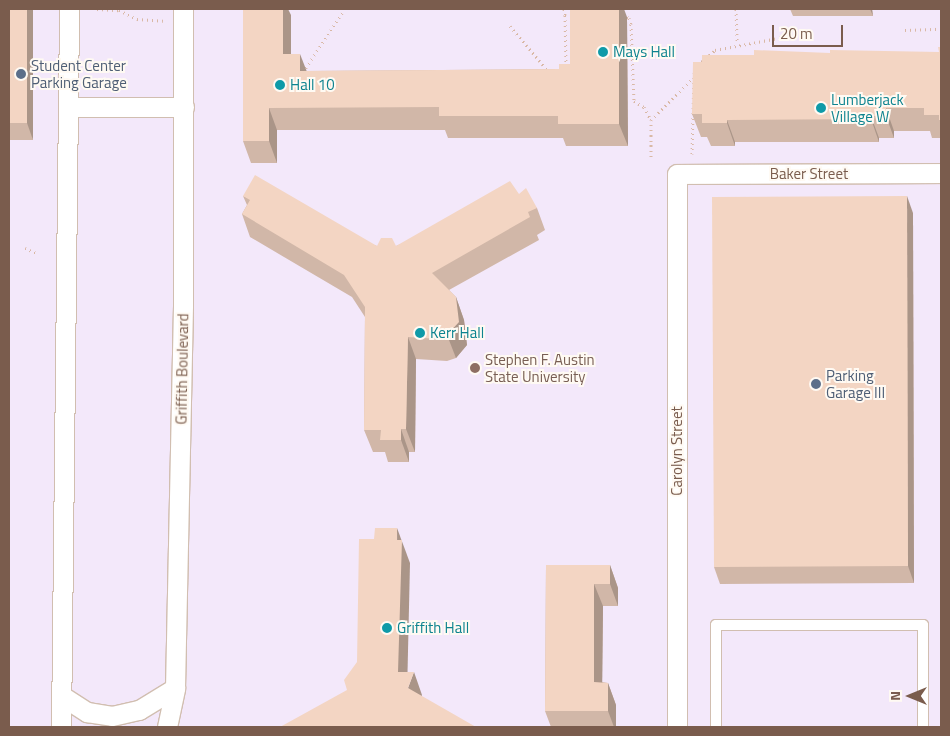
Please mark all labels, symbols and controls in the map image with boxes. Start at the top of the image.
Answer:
scale bar [775,15,846,47]
text: 20 m [780,22,813,45]
place label: Mays Hall [613,43,675,61]
marker: Mays Hall [597,46,609,58]
place label: Student Center Parking Garage [31,56,127,91]
marker: Student Center Parking Garage [15,68,27,80]
place label: Hall 10 [290,76,335,94]
marker: Hall 10 [274,79,286,91]
place label: Lumberjack Village W [831,90,904,125]
marker: Lumberjack Village W [815,102,827,114]
street label: Baker Street [770,165,848,183]
street label: Griffith Boulevard [172,313,192,425]
place label: Kerr Hall [430,324,484,342]
marker: Kerr Hall [414,327,426,339]
place label: Stephen F. Austin State University [485,350,595,385]
marker: Stephen F. Austin State University [469,362,481,374]
place label: Parking Garage III [826,366,885,401]
marker: Parking Garage III [810,378,822,390]
street label: Carolyn Street [668,406,686,496]
place label: Griffith Hall [397,619,469,637]
marker: Griffith Hall [381,622,393,634]
north arrow [885,671,935,721]
text: N [884,691,905,701]

